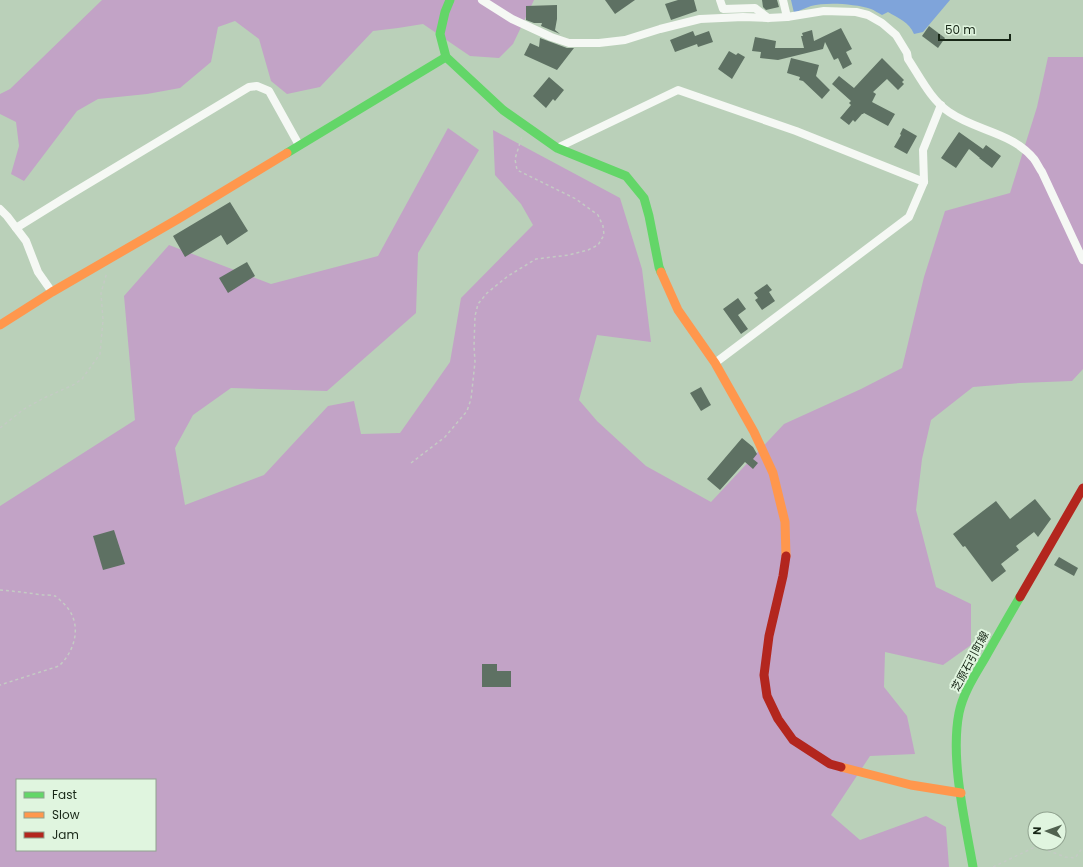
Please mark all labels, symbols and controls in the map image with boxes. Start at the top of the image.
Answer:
scale bar [939,16,1010,42]
text: 50 m [945,21,976,38]
street label: 芝原石引町線 [947,628,993,694]
legend [16,779,156,851]
text: Fast [52,786,77,803]
text: Slow [52,806,80,823]
north arrow [1027,811,1067,851]
text: Jam [52,826,79,843]
text: N [1029,826,1045,835]

